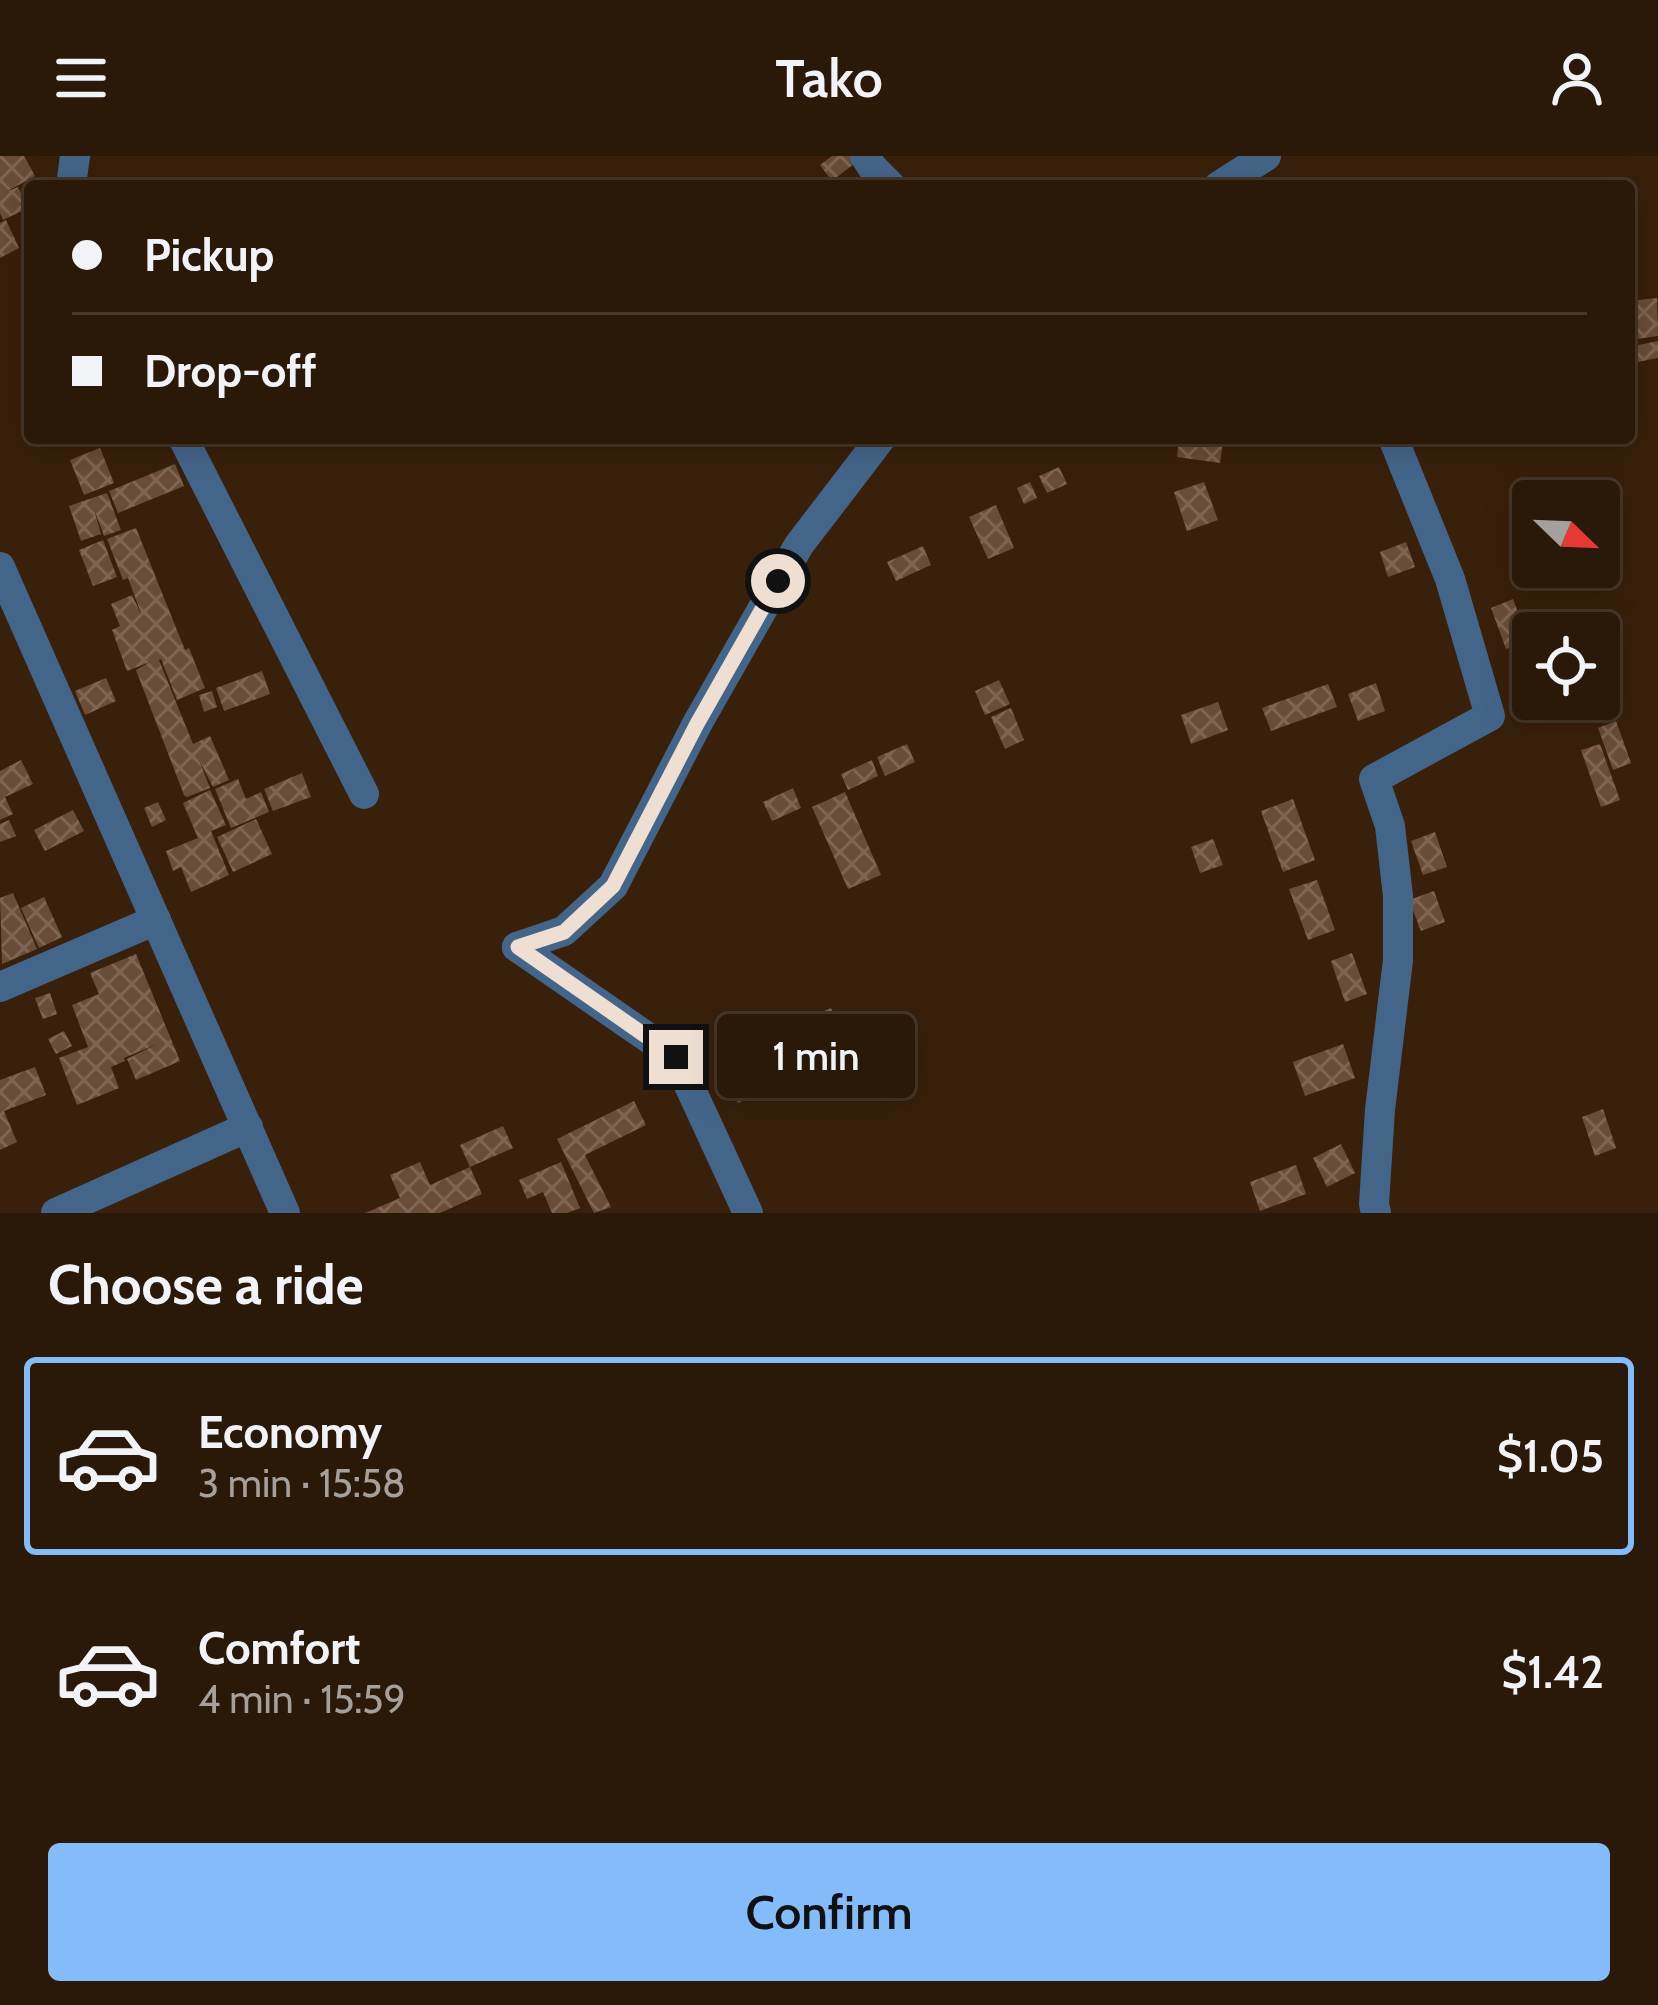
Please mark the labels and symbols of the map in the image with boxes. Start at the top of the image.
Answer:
north arrow [1512,480,1620,588]
route start [751,554,805,608]
callout: 1 min [718,1015,916,1099]
route end [649,1030,703,1084]

